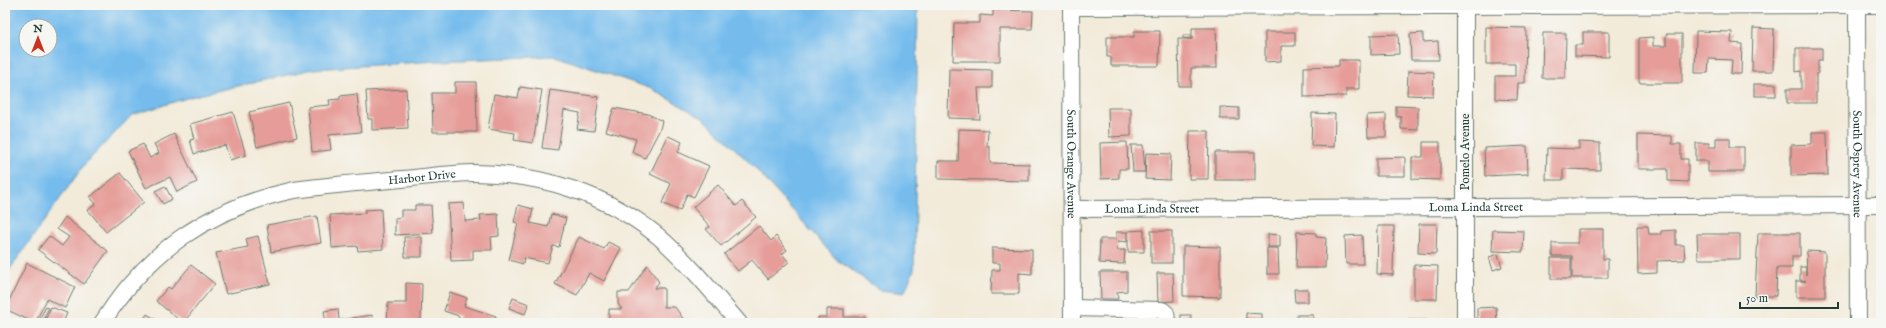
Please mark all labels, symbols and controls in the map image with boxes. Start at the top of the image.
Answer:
north arrow [18,18,58,58]
text: N [32,22,43,36]
street label: South Orange Avenue [1064,109,1079,219]
street label: South Osprey Avenue [1849,110,1865,218]
street label: Pomelo Avenue [1458,113,1473,190]
street label: Harbor Drive [388,166,457,188]
street label: Loma Linda Street [1429,199,1523,215]
street label: Loma Linda Street [1105,201,1199,216]
scale bar [1740,284,1838,310]
text: 50 m [1746,291,1768,306]

